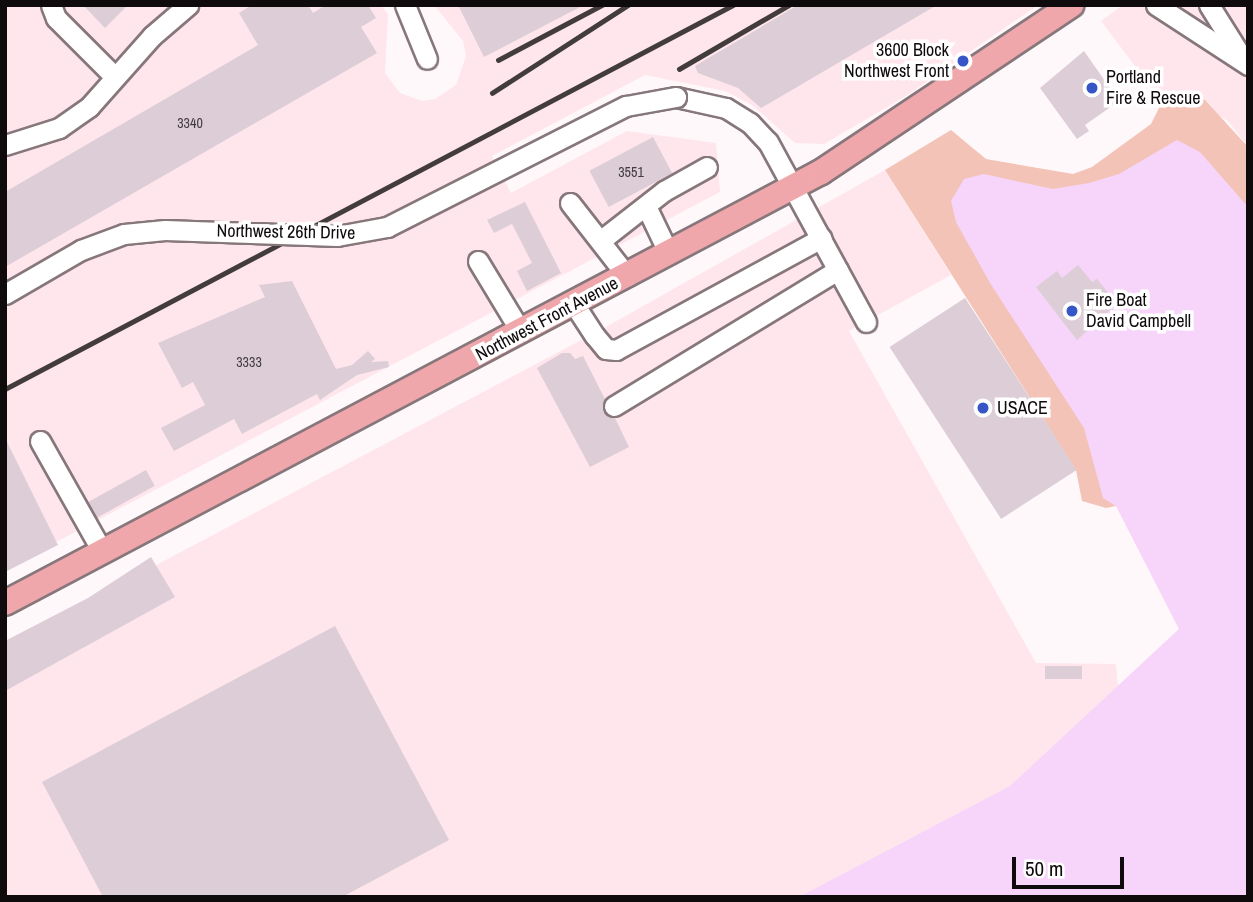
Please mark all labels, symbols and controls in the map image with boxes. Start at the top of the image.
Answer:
place label: 3600 Block Northwest Front [844,40,949,82]
marker: 3600 Block Northwest Front [955,53,971,69]
place label: Portland Fire & Rescue [1106,67,1200,110]
marker: Portland Fire & Rescue [1084,80,1100,96]
house number: 3340 [177,115,203,131]
house number: 3551 [618,164,644,180]
street label: Northwest 26th Drive [217,220,355,244]
street label: Northwest Front Avenue [472,272,622,366]
place label: Fire Boat David Campbell [1086,290,1191,332]
marker: Fire Boat David Campbell [1064,303,1080,319]
house number: 3333 [236,354,262,370]
place label: USACE [997,397,1048,419]
marker: USACE [975,400,991,416]
scale bar [1015,842,1127,886]
text: 50 m [1025,854,1063,883]

